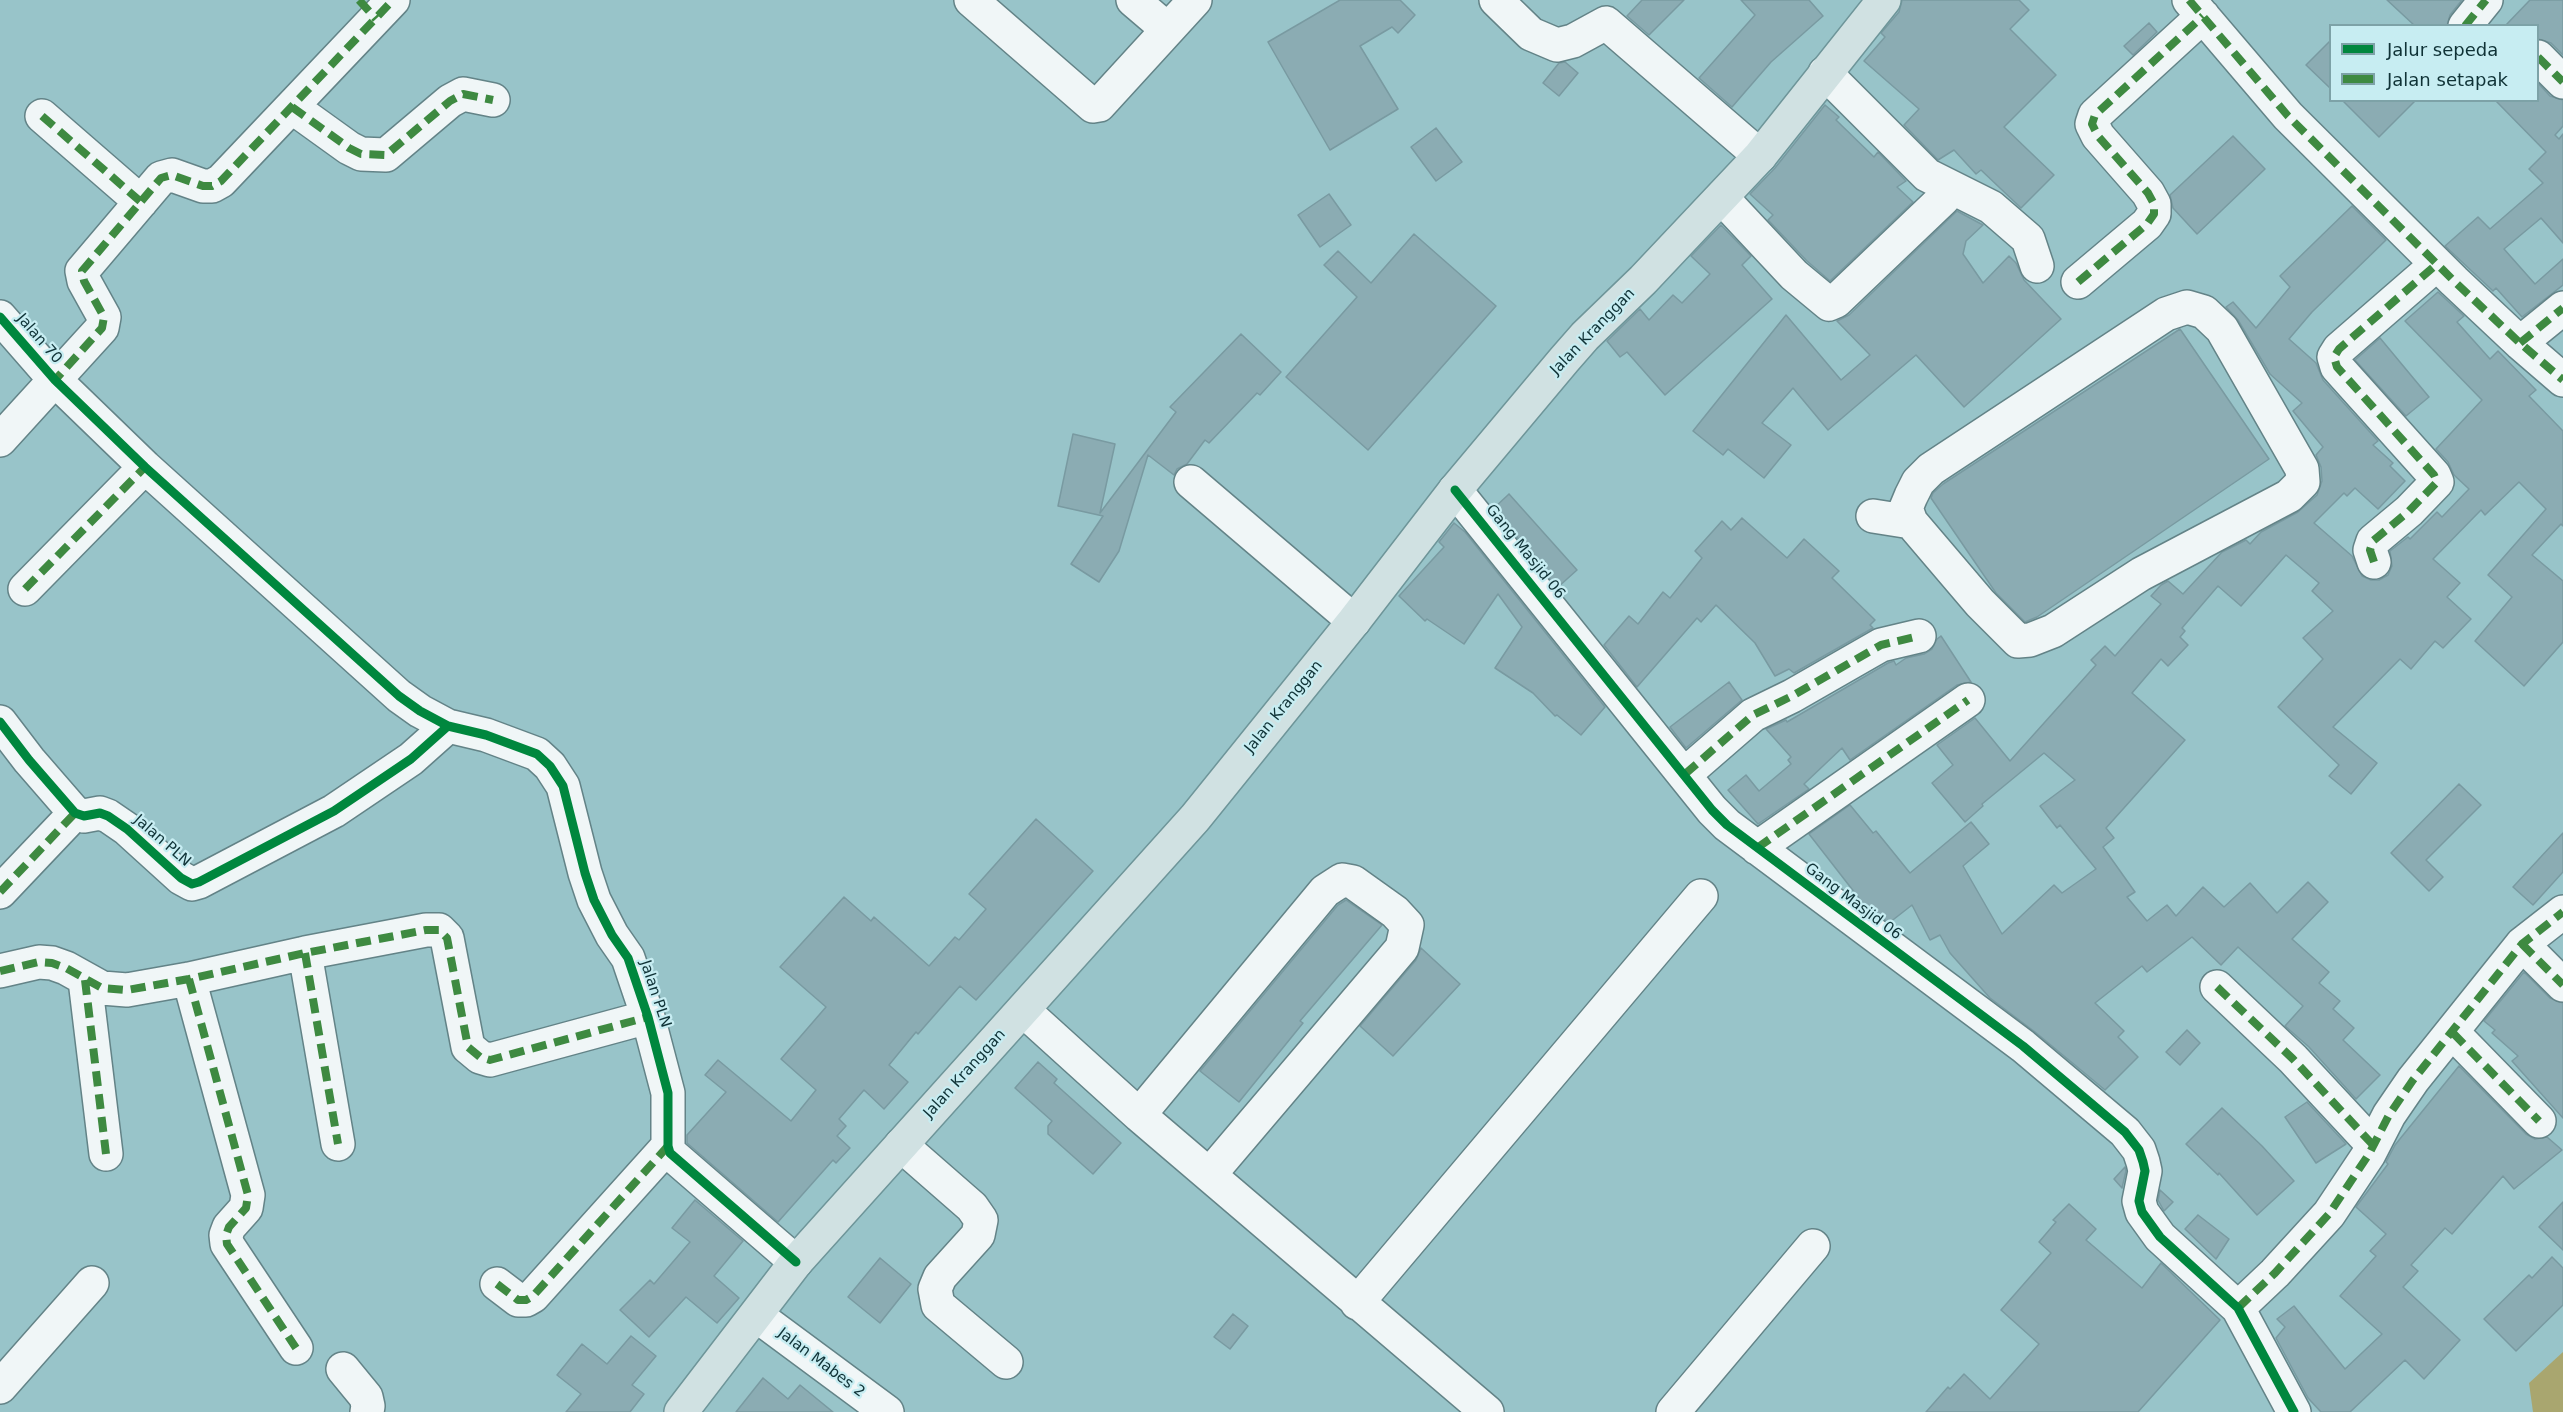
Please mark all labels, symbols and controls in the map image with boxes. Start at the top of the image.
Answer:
legend [2329,24,2539,102]
text: Jalur sepeda [2387,39,2498,60]
text: Jalan setapak [2387,69,2508,90]
street label: Jalan Kranggan [1547,285,1639,379]
street label: Jalan 70 [12,310,66,368]
street label: Gang Masjid 06 [1481,501,1569,603]
street label: Jalan Kranggan [1241,657,1327,757]
street label: Jalan PLN [130,811,194,871]
street label: Gang Masjid 06 [1801,860,1905,944]
street label: Jalan PLN [636,958,674,1030]
street label: Jalan Kranggan [920,1026,1010,1122]
street label: Jalan Mabes 2 [774,1324,868,1402]

